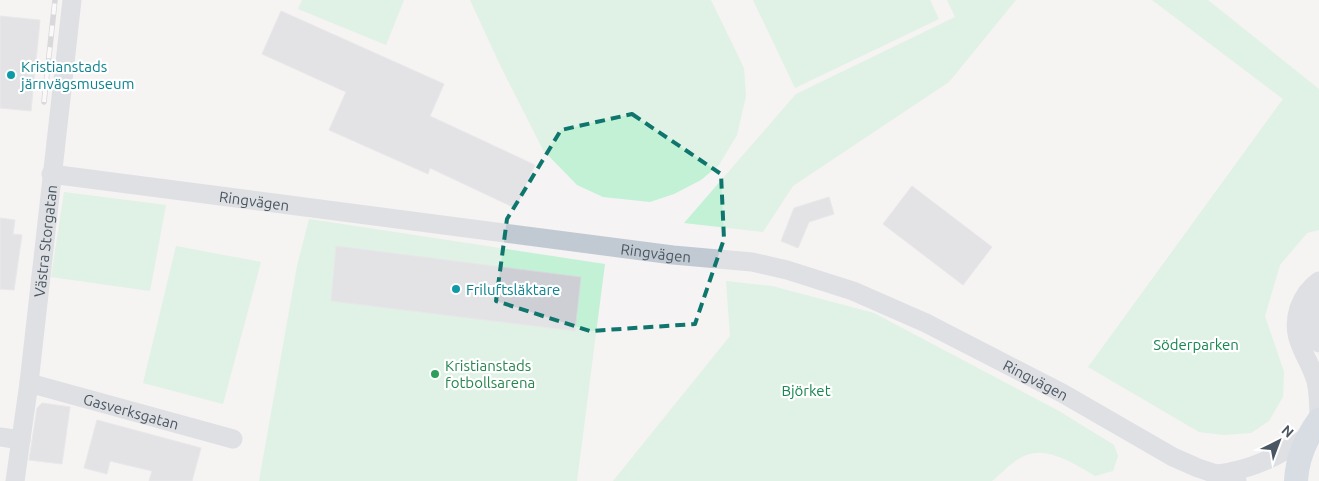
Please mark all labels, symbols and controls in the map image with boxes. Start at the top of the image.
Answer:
place label: Kristianstads järnvägsmuseum [20,58,135,92]
marker: Kristianstads järnvägsmuseum [5,69,17,81]
street label: Västra Storgatan [30,184,60,298]
street label: Ringvägen [218,187,290,213]
street label: Ringvägen [620,240,692,265]
place label: Friluftsläktare [466,281,560,298]
marker: Friluftsläktare [450,283,462,295]
park label: Söderparken [1153,336,1239,353]
street label: Ringvägen [1001,356,1071,403]
place label: Kristianstads fotbollsarena [445,357,535,391]
marker: Kristianstads fotbollsarena [429,368,441,380]
park label: Björket [781,382,831,399]
street label: Gasverksgatan [82,390,181,432]
north arrow [1254,416,1304,466]
text: N [1278,422,1297,441]

